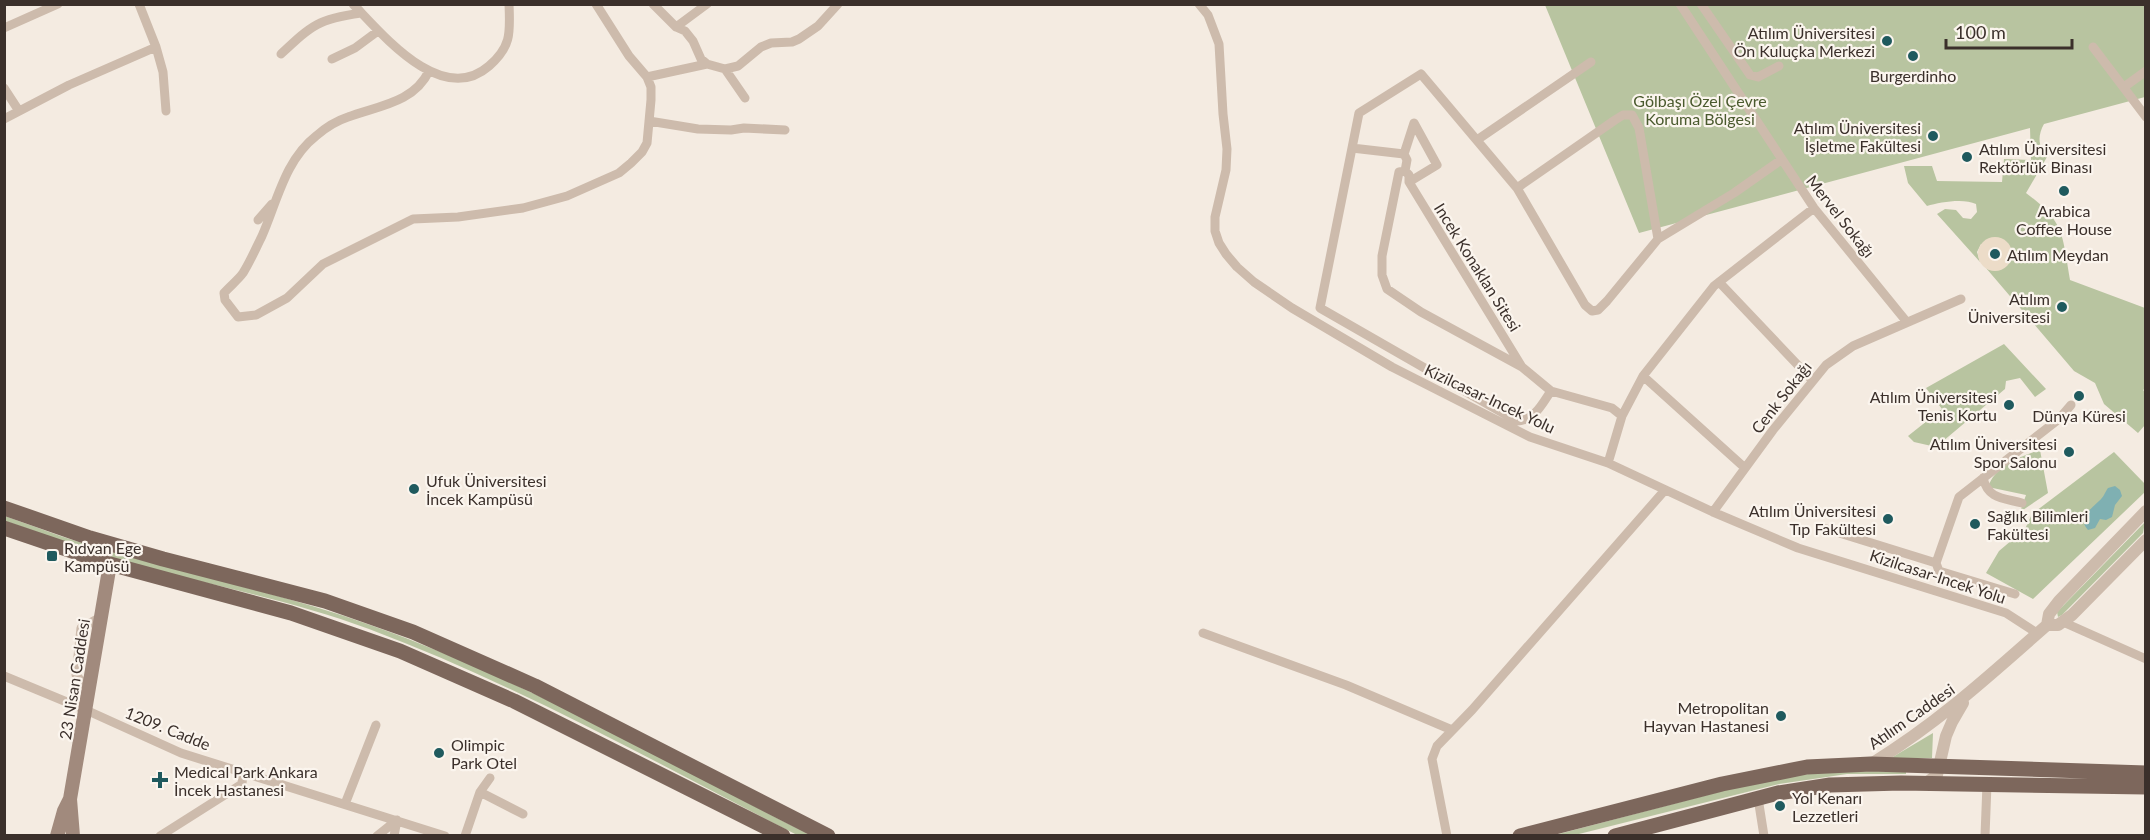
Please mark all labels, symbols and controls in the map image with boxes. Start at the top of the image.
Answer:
scale bar [1946,12,2072,50]
text: 100 m [1955,21,2006,43]
place label: Atılım Üniversitesi Ön Kuluçka Merkezi [1734,23,1875,60]
marker: Atılım Üniversitesi Ön Kuluçka Merkezi [1880,34,1894,48]
marker: Burgerdinho [1906,49,1920,63]
place label: Burgerdinho [1870,66,1956,85]
park label: Gölbaşı Özel Çevre Koruma Bölgesi [1633,91,1767,128]
place label: Atılım Üniversitesi İşletme Fakültesi [1794,118,1921,155]
marker: Atılım Üniversitesi İşletme Fakültesi [1926,129,1940,143]
place label: Atılım Üniversitesi Rektörlük Binası [1979,139,2106,176]
marker: Atılım Üniversitesi Rektörlük Binası [1960,150,1974,164]
street label: Mervel Sokağı [1803,171,1879,261]
marker: Arabica Coffee House [2057,184,2071,198]
street label: Incek Konaklan Sitesi [1431,199,1525,335]
place label: Arabica Coffee House [2016,201,2112,238]
place label: Atılım Meydan [2007,245,2109,264]
marker: Atılım Meydan [1988,247,2002,261]
place label: Atılım Üniversitesi [1968,289,2050,326]
marker: Atılım Üniversitesi [2055,300,2069,314]
street label: Cenk Sokağı [1747,357,1815,437]
street label: Kizilcasar-Incek Yolu [1422,359,1558,437]
place label: Atılım Üniversitesi Tenis Kortu [1870,387,1997,424]
marker: Dünya Küresi [2072,389,2086,403]
marker: Atılım Üniversitesi Tenis Kortu [2002,398,2016,412]
place label: Dünya Küresi [2032,406,2126,425]
place label: Atılım Üniversitesi Spor Salonu [1930,434,2057,471]
marker: Atılım Üniversitesi Spor Salonu [2062,445,2076,459]
place label: Ufuk Üniversitesi İncek Kampüsü [426,471,547,508]
marker: Ufuk Üniversitesi İncek Kampüsü [407,482,421,496]
place label: Atılım Üniversitesi Tıp Fakültesi [1749,501,1876,538]
place label: Sağlık Bilimleri Fakültesi [1987,506,2088,543]
marker: Atılım Üniversitesi Tıp Fakültesi [1881,512,1895,526]
marker: Sağlık Bilimleri Fakültesi [1968,517,1982,531]
place label: Rıdvan Ege Kampüsü [64,538,141,575]
street label: Kizilcasar-Incek Yolu [1868,545,2008,607]
marker: Rıdvan Ege Kampüsü [45,549,59,563]
street label: 23 Nisan Caddesi [55,617,93,741]
street label: Atılım Caddesi [1864,679,1958,753]
place label: Metropolitan Hayvan Hastanesi [1643,698,1769,735]
street label: 1209. Cadde [123,702,213,754]
marker: Metropolitan Hayvan Hastanesi [1774,709,1788,723]
place label: Olimpic Park Otel [451,735,517,772]
marker: Olimpic Park Otel [432,746,446,760]
place label: Medical Park Ankara İncek Hastanesi [174,762,318,799]
marker: Medical Park Ankara İncek Hastanesi [151,771,169,789]
place label: Yol Kenarı Lezzetleri [1792,788,1862,825]
marker: Yol Kenarı Lezzetleri [1773,799,1787,813]

